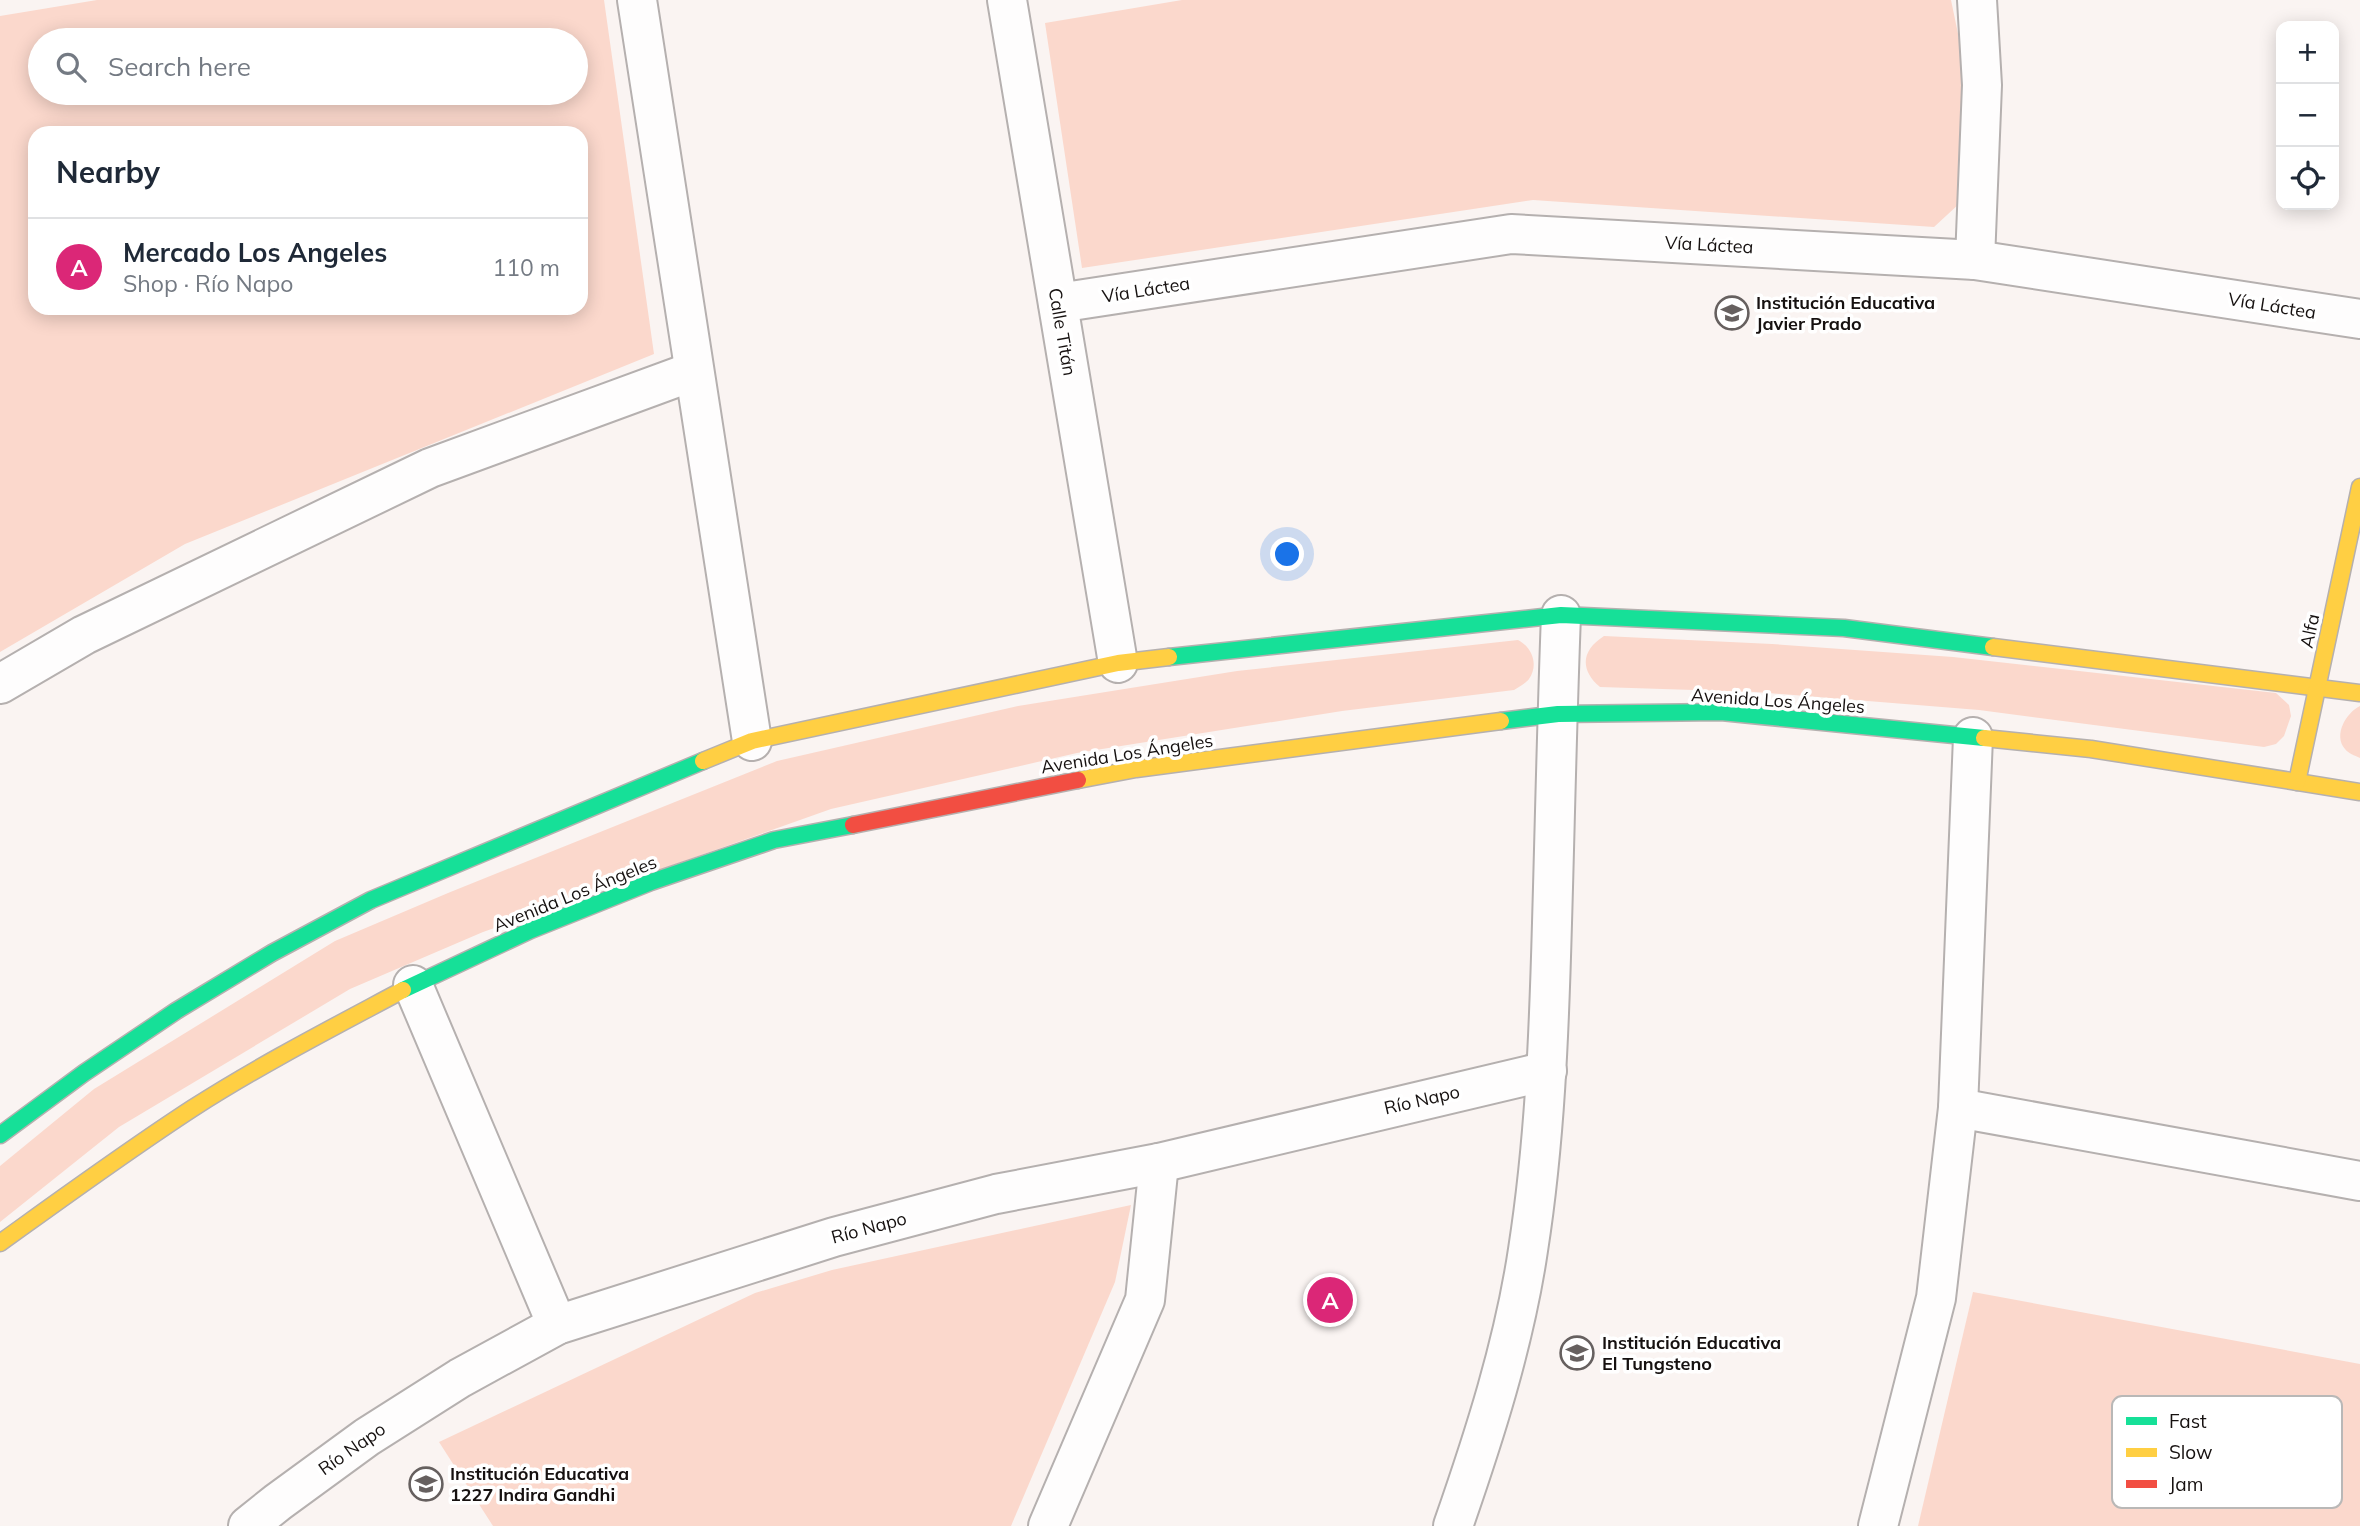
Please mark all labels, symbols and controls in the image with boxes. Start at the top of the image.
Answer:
map controls [2276,21,2339,210]
button: + [2276,21,2339,84]
search box [28,28,588,105]
icon: search [52,48,90,86]
text: Search here [108,50,251,83]
button: − [2276,84,2339,147]
button: locate [2276,147,2339,210]
text: Nearby [56,153,160,191]
street label: Vía Láctea [1664,231,1754,258]
text: Mercado Los Angeles [123,236,387,269]
text: A [70,253,88,282]
text: 110 m [492,253,560,282]
text: Shop · Río Napo [123,269,294,298]
street label: Vía Láctea [1100,271,1192,308]
street label: Calle Titán [1043,286,1082,378]
street label: Vía Láctea [2226,287,2318,324]
place label: Institución Educativa Javier Prado [1756,291,1935,335]
school or university icon: Institución Educativa Javier Prado [1713,294,1751,332]
your location [1270,537,1304,571]
street label: Alfa [2295,612,2324,650]
street label: Avenida Los Ángeles [1690,683,1866,718]
street label: Avenida Los Ángeles [1039,729,1215,778]
street label: Avenida Los Ángeles [490,850,660,937]
street label: Río Napo [1382,1080,1462,1119]
street label: Río Napo [829,1206,909,1249]
pin: A [1307,1274,1353,1326]
place label: Institución Educativa El Tungsteno [1602,1331,1781,1375]
school or university icon: Institución Educativa El Tungsteno [1558,1334,1596,1372]
legend [2112,1396,2342,1508]
text: Fast [2169,1409,2207,1433]
street label: Río Napo [314,1417,390,1480]
text: Slow [2169,1440,2213,1464]
place label: Institución Educativa 1227 Indira Gandhi [450,1462,629,1506]
school or university icon: Institución Educativa 1227 Indira Gandhi [407,1465,445,1503]
text: Jam [2169,1472,2203,1496]

